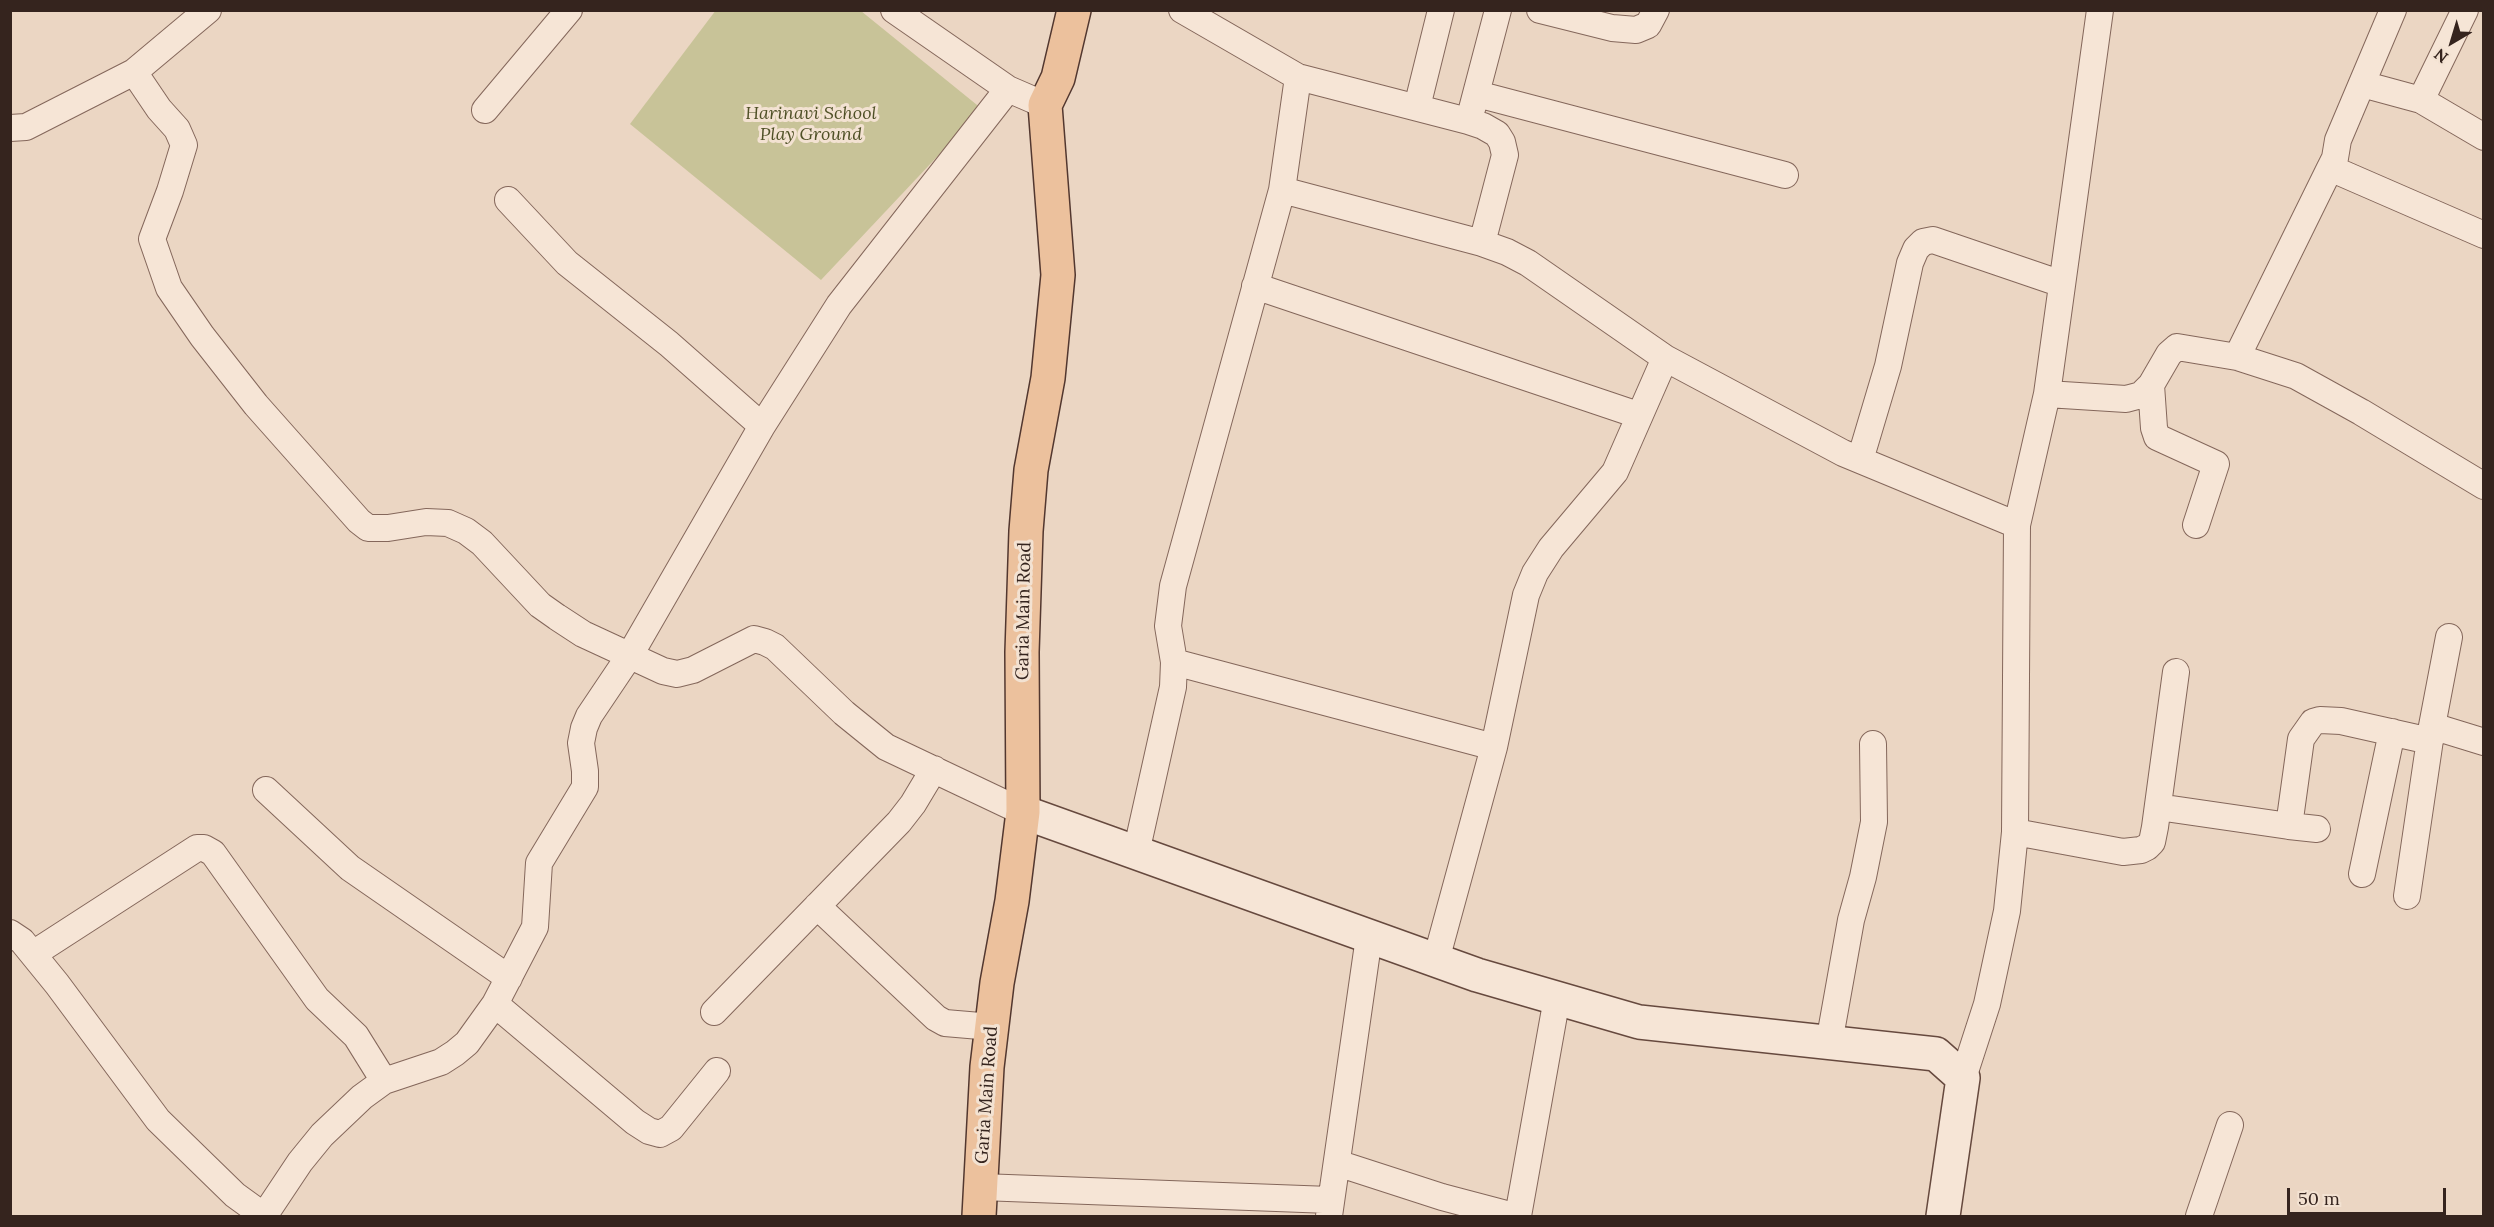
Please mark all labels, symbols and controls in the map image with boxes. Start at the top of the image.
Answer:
north arrow [2422,12,2482,72]
text: N [2430,44,2452,68]
park label: Harinavi School Play Ground [745,103,877,146]
street label: Garia Main Road [1012,542,1036,680]
street label: Garia Main Road [971,1025,1003,1165]
scale bar [2290,1176,2449,1214]
text: 50 m [2298,1187,2340,1210]

